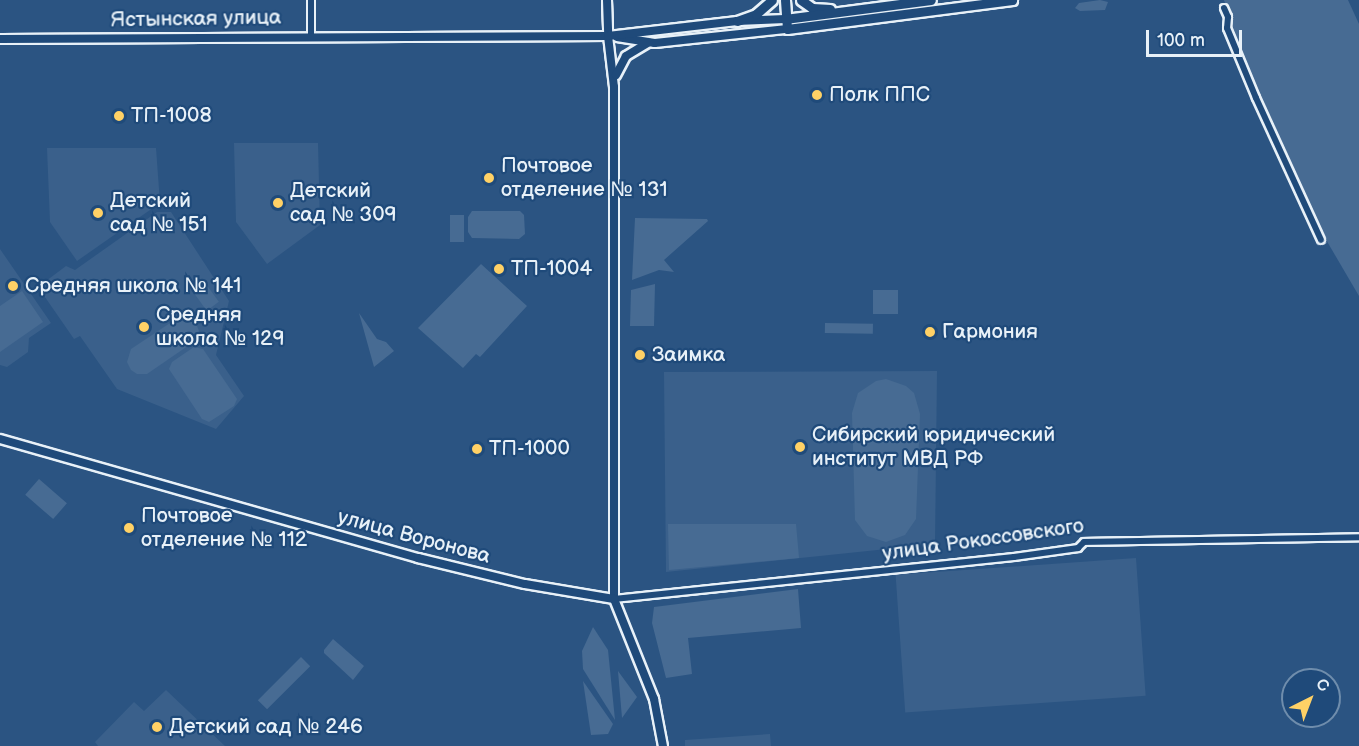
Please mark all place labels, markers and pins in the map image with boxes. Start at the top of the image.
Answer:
place label: Полк ППС [829,82,930,108]
marker: Полк ППС [810,88,824,102]
place label: ТП-1008 [131,103,212,129]
marker: ТП-1008 [112,109,126,123]
place label: Почтовое отделение № 131 [501,153,668,203]
marker: Почтовое отделение № 131 [482,171,496,185]
place label: Детский сад № 309 [290,178,397,228]
place label: Детский сад № 151 [110,188,208,238]
marker: Детский сад № 309 [271,196,285,210]
marker: Детский сад № 151 [91,206,105,220]
place label: ТП-1004 [511,256,592,282]
marker: ТП-1004 [492,262,506,276]
place label: Средняя школа № 141 [25,273,241,299]
marker: Средняя школа № 141 [6,279,20,293]
place label: Средняя школа № 129 [156,302,285,352]
place label: Гармония [942,319,1038,345]
marker: Средняя школа № 129 [137,320,151,334]
marker: Гармония [923,325,937,339]
place label: Заимка [652,342,725,368]
marker: Заимка [633,348,647,362]
place label: Сибирский юридический институт МВД РФ [812,422,1055,472]
place label: ТП-1000 [489,436,570,462]
marker: Сибирский юридический институт МВД РФ [793,440,807,454]
marker: ТП-1000 [470,442,484,456]
place label: Почтовое отделение № 112 [141,503,307,553]
marker: Почтовое отделение № 112 [122,521,136,535]
place label: Детский сад № 246 [169,714,363,740]
marker: Детский сад № 246 [150,720,164,734]

